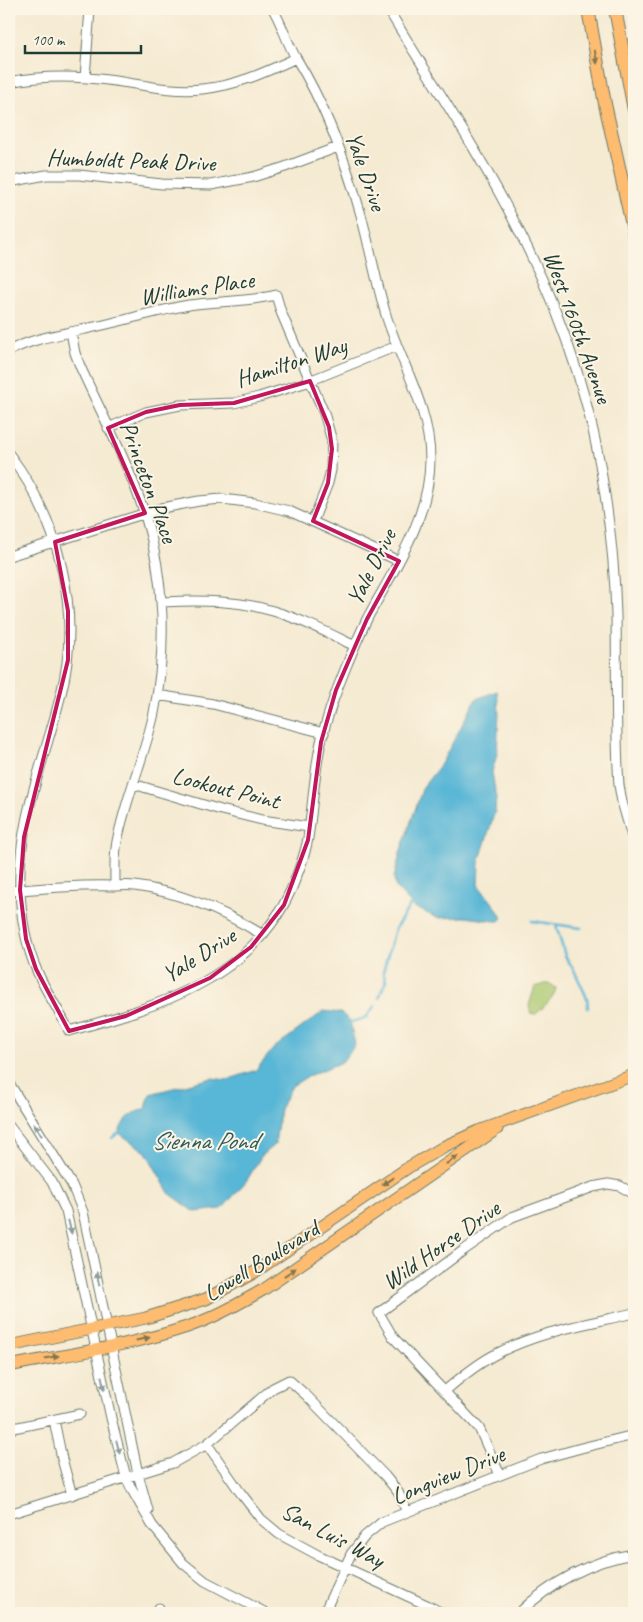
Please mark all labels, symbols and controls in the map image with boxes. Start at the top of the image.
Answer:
scale bar [25,22,141,54]
text: 100 m [32,31,66,50]
one-way arrow [593,49,601,65]
street label: Yale Drive [339,128,394,216]
street label: Humboldt Peak Drive [46,142,218,178]
street label: West 160th Avenue [537,247,620,409]
street label: Williams Place [138,264,258,312]
street label: Hamilton Way [232,329,352,394]
street label: Princeton Place [113,417,186,549]
street label: Yale Drive [339,522,404,610]
street label: Lookout Point [169,760,285,816]
street label: Yale Drive [157,920,243,989]
one-way arrow [33,1123,42,1136]
water label: Sienna Pond [151,1125,264,1157]
one-way arrow [445,1155,458,1165]
one-way arrow [382,1176,395,1185]
street label: Wild Horse Drive [376,1192,508,1297]
street label: Lowell Boulevard [198,1212,327,1308]
one-way arrow [66,1220,74,1235]
one-way arrow [283,1267,297,1277]
one-way arrow [93,1270,101,1286]
one-way arrow [136,1335,151,1343]
one-way arrow [45,1353,60,1361]
one-way arrow [99,1376,107,1391]
street label: Longview Drive [387,1438,511,1511]
one-way arrow [114,1440,122,1455]
street label: San Luis Way [276,1495,391,1575]

